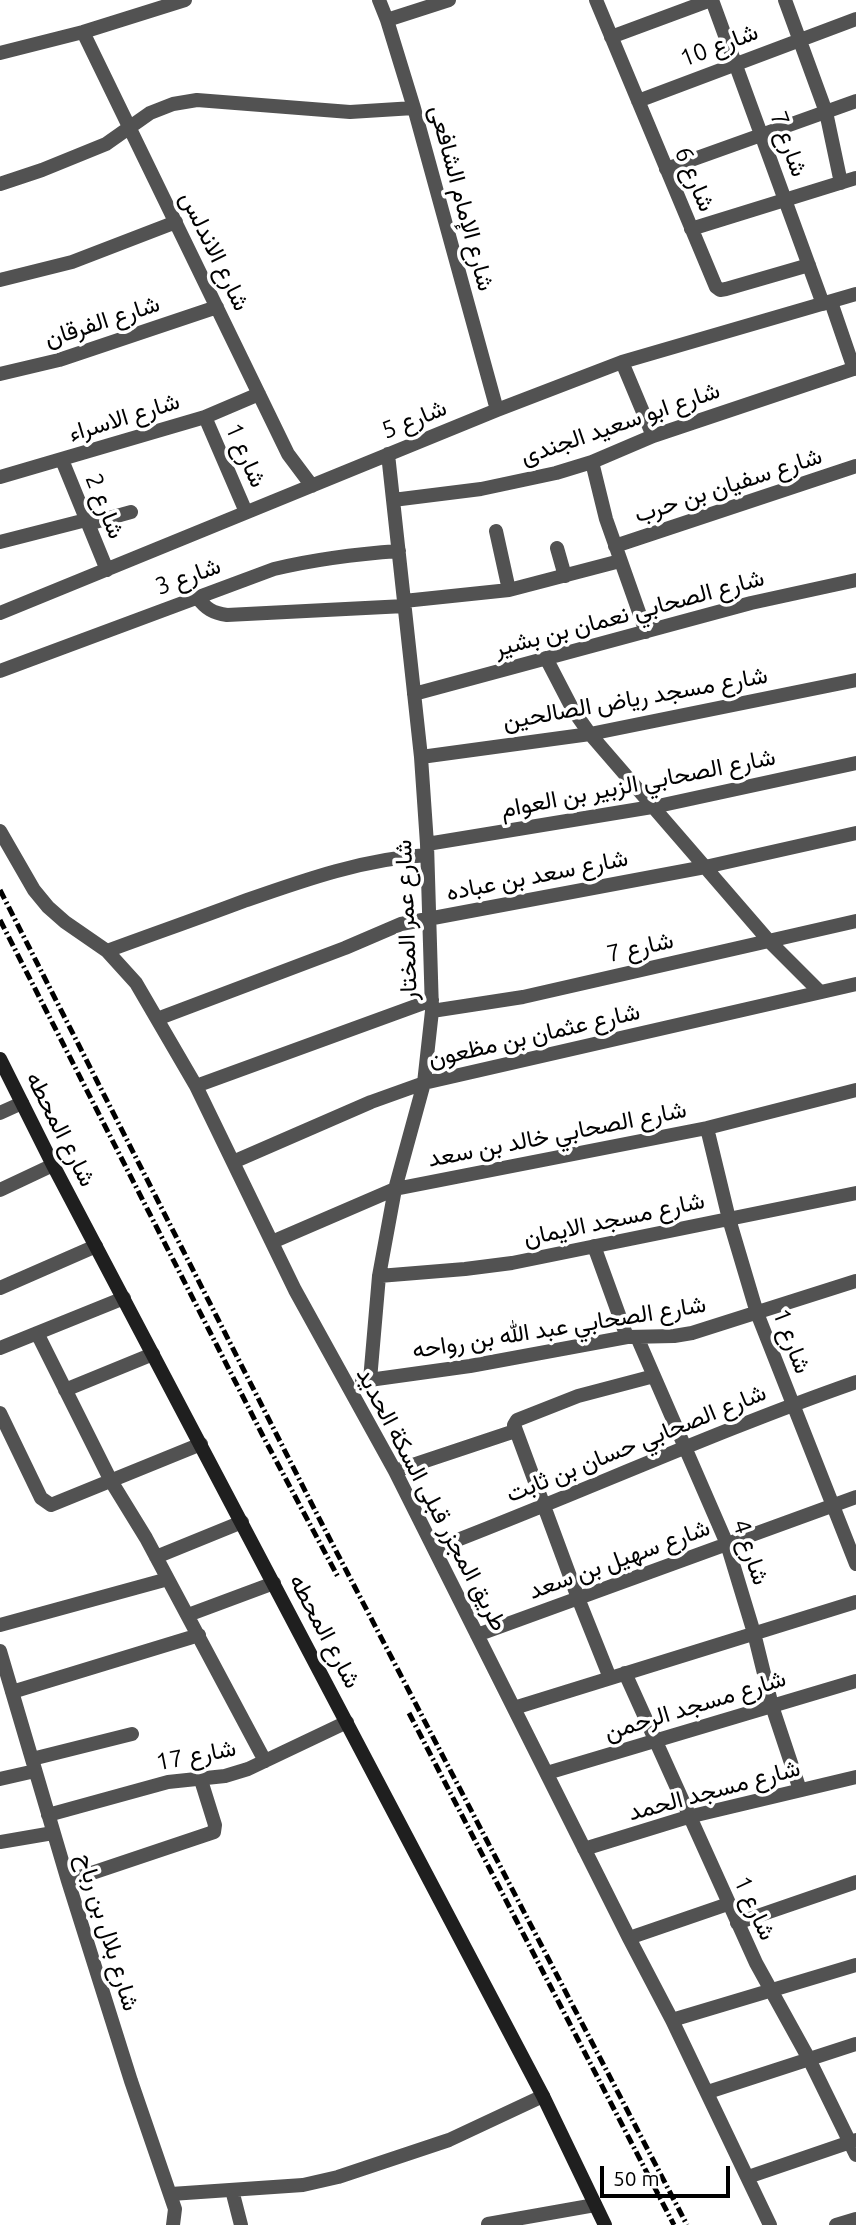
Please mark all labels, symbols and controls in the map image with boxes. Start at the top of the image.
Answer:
street label: شارع 10 [676,17,762,73]
street label: شارع الإمام الشافعى [423,102,501,294]
street label: شارع 7 [764,107,814,181]
street label: شارع 6 [669,142,721,216]
street label: شارع الاندلس [174,187,256,315]
street label: شارع الفرقان [41,289,163,353]
street label: شارع ابو سعيد الجندى [517,375,723,471]
street label: شارع الاسراء [65,386,183,448]
street label: شارع 5 [377,393,451,445]
street label: شارع 1 [219,418,273,492]
street label: شارع سفيان بن حرب [630,441,826,529]
street label: شارع 2 [79,469,131,543]
street label: شارع 3 [151,551,225,601]
street label: شارع الصحابي نعمان بن بشير [491,563,767,663]
street label: شارع مسجد رياض الصالحين [500,661,770,735]
street label: شارع الصحابي الزبير بن العوام [498,742,778,824]
street label: شارع عمر المختار [389,839,423,1001]
street label: شارع سعد بن عباده [444,843,630,907]
street label: شارع 7 [604,925,676,969]
street label: شارع عثمان بن مظعون [425,997,643,1073]
street label: شارع المحطه [20,1067,102,1191]
street label: شارع الصحابي خالد بن سعد [425,1095,689,1173]
street label: شارع مسجد الايمان [521,1186,707,1252]
street label: شارع الصحابي عبد الله بن رواحه [410,1290,708,1364]
street label: شارع 1 [766,1304,818,1378]
street label: طريق المجزر قبلى السكة الحديد [350,1362,514,1636]
street label: شارع الصحابي حسان بن ثابت [502,1378,770,1508]
street label: شارع سهيل بن سعد [524,1513,714,1605]
street label: شارع 4 [726,1515,776,1589]
street label: شارع المحطه [283,1569,367,1693]
street label: شارع مسجد الرحمن [601,1664,789,1746]
street label: شارع 17 [154,1733,238,1777]
street label: شارع مسجد الحمد [625,1753,803,1827]
street label: شارع بلال بن رباح [70,1850,146,2014]
street label: شارع 1 [728,1871,782,1945]
scale bar [604,2152,734,2196]
text: 50 m [613,2166,660,2190]

